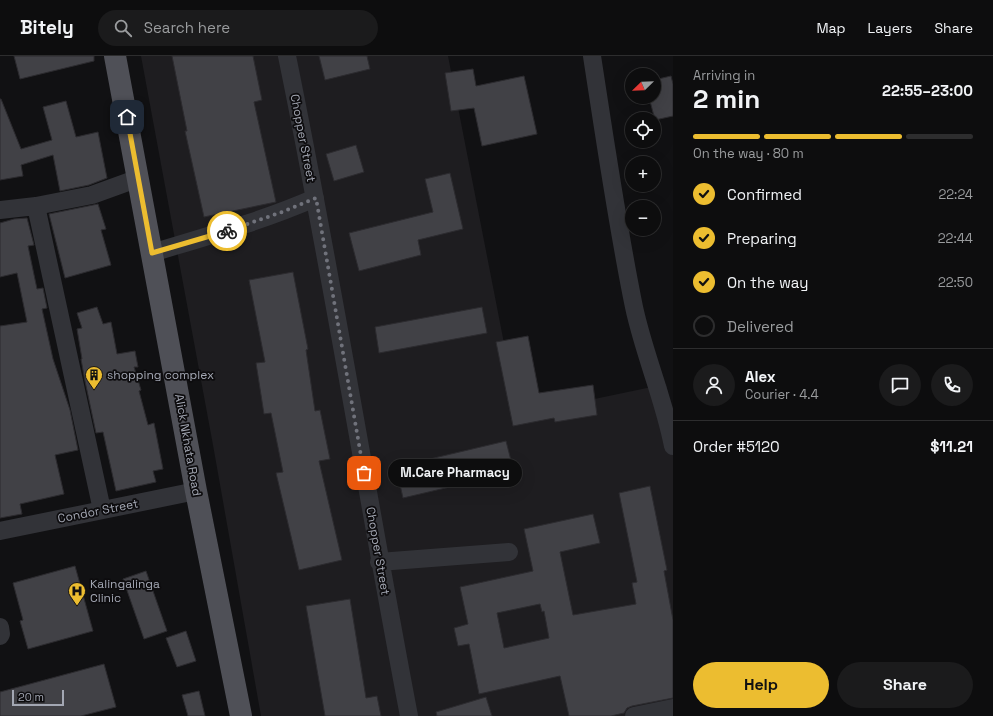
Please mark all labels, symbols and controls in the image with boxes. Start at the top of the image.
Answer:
search box [98,10,378,46]
text: Bitely [20,15,74,40]
icon: search [112,17,134,39]
text: Search here [144,18,230,37]
text: Map [816,19,846,37]
text: Layers [868,19,912,37]
text: Share [934,19,973,37]
text: Arriving in [693,67,755,84]
north arrow [625,68,661,104]
map controls [625,68,661,236]
text: 22:55–23:00 [882,81,973,100]
text: 2 min [693,82,760,116]
street label: Chopper Street [287,93,319,183]
pin [110,100,144,134]
icon: home [116,106,138,128]
button: locate [625,112,661,148]
text: On the way · 80 m [693,145,804,162]
button: + [625,156,661,192]
icon: check [693,183,715,205]
text: Confirmed [727,185,802,204]
text: 22:24 [938,186,973,203]
button: − [625,200,661,236]
courier [207,211,247,251]
icon: bike [216,220,238,242]
icon: check [693,227,715,249]
text: Preparing [727,229,797,248]
text: 22:44 [938,230,973,247]
icon: check [693,271,715,293]
text: On the way [727,273,808,292]
text: 22:50 [938,274,973,291]
text: Delivered [727,317,794,336]
button: person [693,364,735,406]
button: chat [879,364,921,406]
button: phone [931,364,973,406]
building icon: shopping complex [84,365,104,390]
place label: shopping complex [107,367,214,383]
text: Alex [745,367,776,386]
text: Courier · 4.4 [745,386,819,403]
street label: Alick Nkhata Road [171,393,205,497]
text: Order #5120 [693,437,780,456]
text: $11.21 [930,437,973,456]
pin [347,456,381,490]
callout: M.Care Pharmacy [388,459,522,487]
icon: bag [353,462,375,484]
text: M.Care Pharmacy [400,464,510,481]
street label: Condor Street [56,495,140,527]
street label: Chopper Street [362,506,394,596]
place label: Kalingalinga Clinic [90,576,160,606]
hospital icon: Kalingalinga Clinic [67,581,87,606]
button: Help [693,662,829,708]
button: Share [837,662,973,708]
scale bar [12,688,64,707]
text: 20 m [18,690,44,704]

